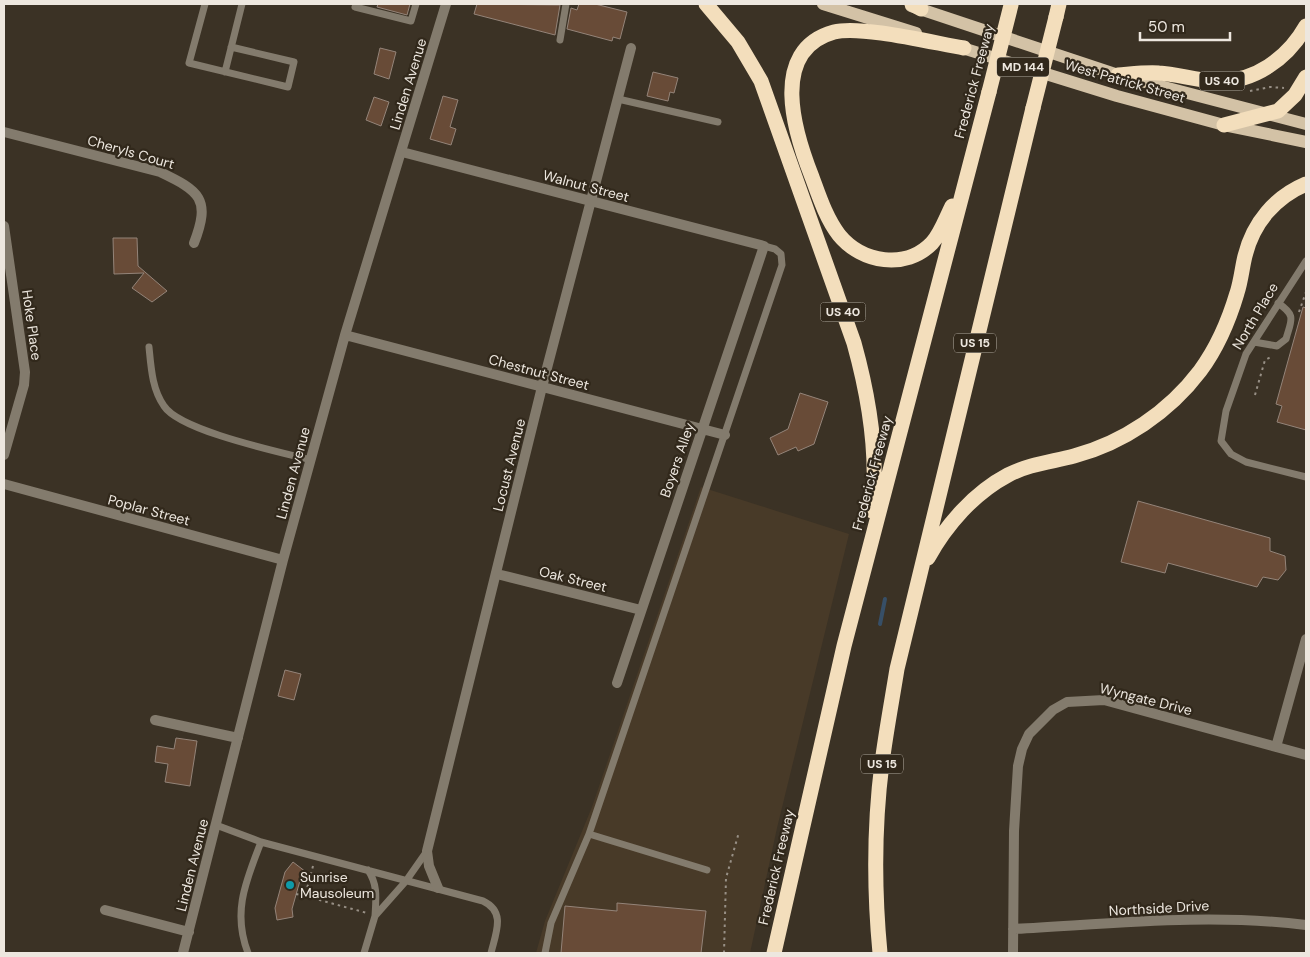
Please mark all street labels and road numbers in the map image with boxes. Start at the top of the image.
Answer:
street label: Frederick Freeway [950,21,998,140]
street label: Linden Avenue [386,36,430,132]
street label: West Patrick Street [1063,55,1187,107]
road number: MD 144 [997,58,1049,76]
road number: US 40 [1200,72,1244,90]
street label: Cheryls Court [85,131,177,173]
street label: Walnut Street [541,166,631,206]
street label: North Place [1228,279,1282,353]
street label: Hoke Place [18,289,46,361]
road number: US 40 [820,302,866,322]
road number: US 15 [954,333,996,352]
street label: Chestnut Street [487,350,591,394]
street label: Frederick Freeway [848,413,896,532]
street label: Locust Avenue [489,417,529,513]
street label: Boyers Alley [656,420,698,500]
street label: Linden Avenue [272,425,314,521]
street label: Poplar Street [106,490,192,530]
street label: Oak Street [537,562,609,596]
street label: Wyngate Drive [1098,679,1194,719]
road number: US 15 [861,754,903,774]
street label: Frederick Freeway [754,807,798,927]
street label: Linden Avenue [172,817,212,913]
street label: Northside Drive [1108,896,1210,920]

